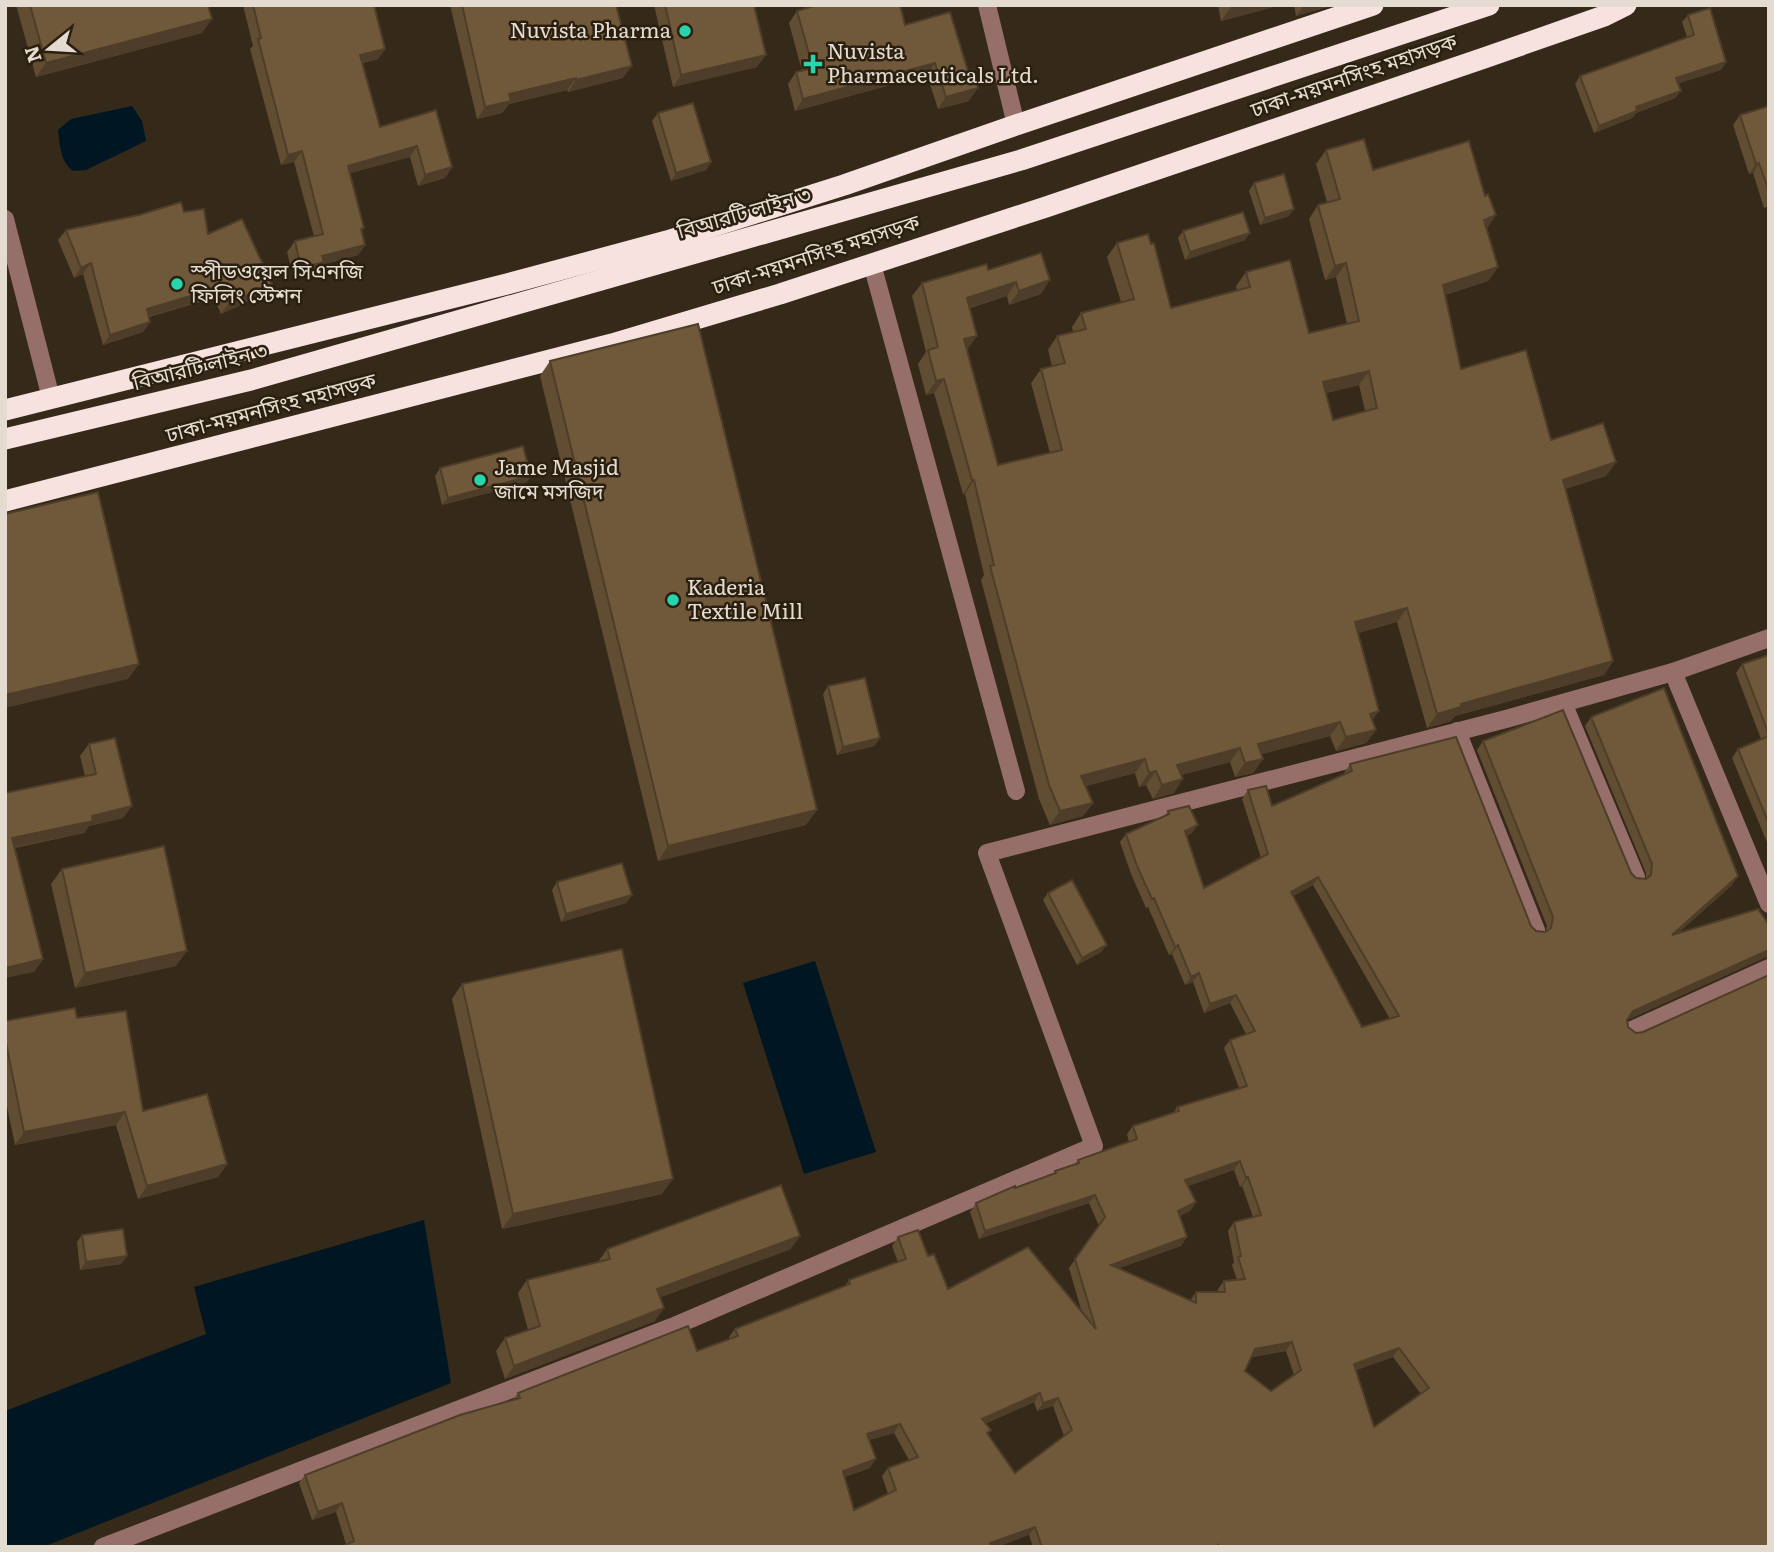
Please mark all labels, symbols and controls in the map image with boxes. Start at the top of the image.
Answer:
place label: Nuvista Pharma [510,13,672,44]
north arrow [14,14,84,84]
marker: Nuvista Pharma [677,23,693,39]
street label: ঢাকা-ময়মনসিংহ মহাসড়ক [1245,23,1462,124]
place label: Nuvista Pharmaceuticals Ltd. [827,34,1039,89]
text: N [16,43,48,66]
marker: Nuvista Pharmaceuticals Ltd. [805,56,821,72]
street label: বিআরটি লাইন ৩ [672,177,814,245]
street label: ঢাকা-ময়মনসিংহ মহাসড়ক [707,204,924,301]
place label: স্পীডওয়েল সিএনজি ফিলিং স্টেশন [190,254,364,309]
marker: স্পীডওয়েল সিএনজি ফিলিং স্টেশন [169,276,185,292]
street label: বিআরটি লাইন ৩ [128,333,270,397]
street label: ঢাকা-ময়মনসিংহ মহাসড়ক [161,362,380,449]
place label: Jame Masjid জামে মসজিদ [493,450,619,505]
marker: Jame Masjid জামে মসজিদ [472,472,488,488]
place label: Kaderia Textile Mill [687,570,803,625]
marker: Kaderia Textile Mill [665,592,681,608]

